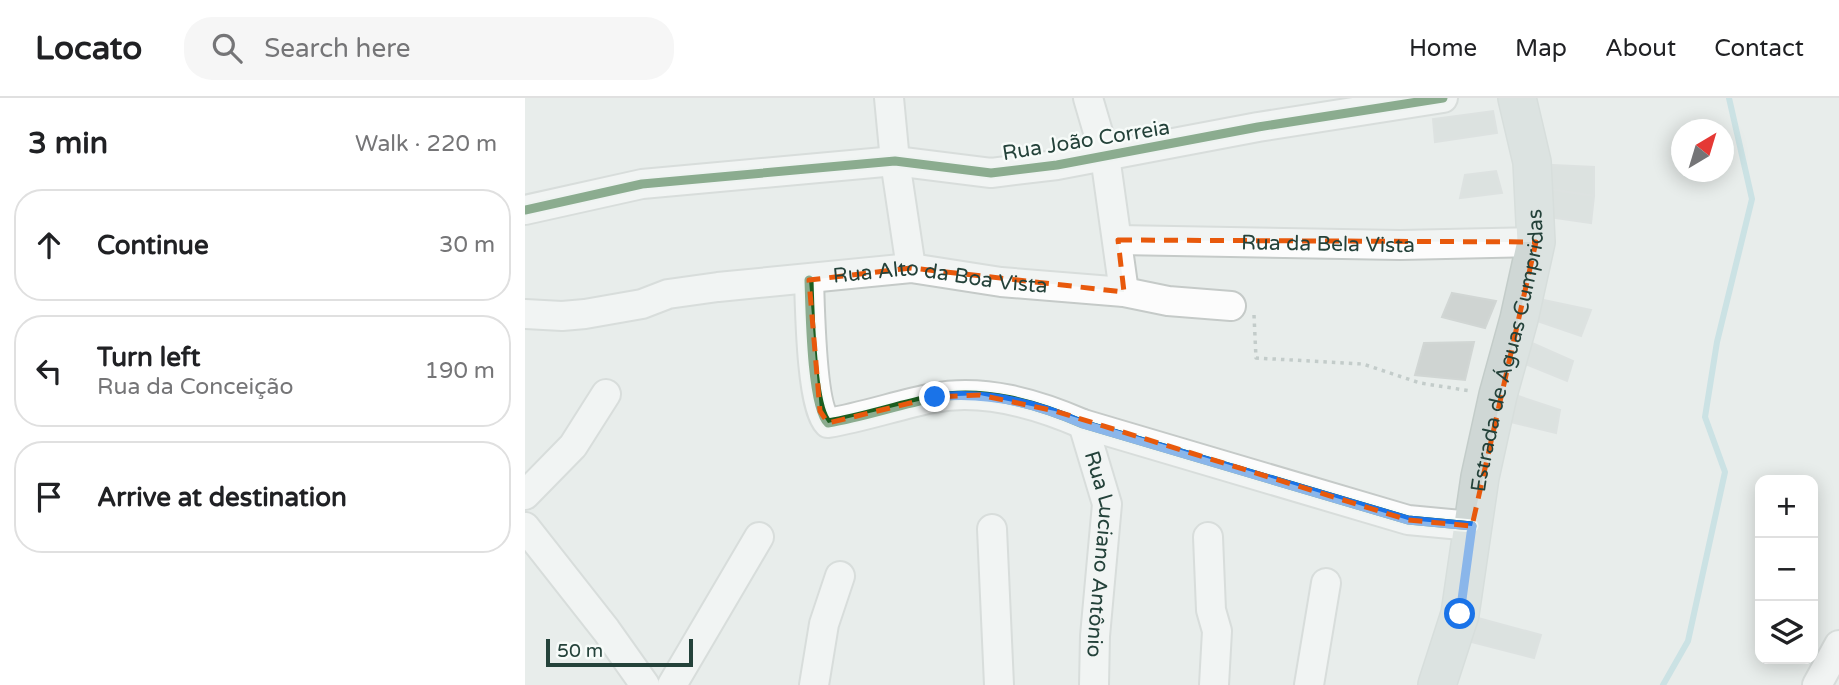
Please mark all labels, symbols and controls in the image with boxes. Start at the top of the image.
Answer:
search box [184,17,674,80]
text: Locato [35,29,142,68]
icon: search [208,29,246,67]
text: Search here [264,33,410,64]
text: Home [1409,34,1477,63]
text: Map [1515,34,1567,63]
text: About [1605,34,1676,63]
text: Contact [1714,34,1804,63]
street label: Rua João Correia [1001,115,1172,166]
north arrow [1671,119,1734,182]
text: 3 min [28,125,108,162]
text: Walk · 220 m [355,130,497,158]
street label: Estrada de Águas Cumpridas [1466,208,1549,493]
icon: ahead [30,226,68,264]
text: Continue [97,230,209,261]
street label: Rua da Bela Vista [1241,230,1415,258]
text: 30 m [439,231,495,259]
street label: Rua Alto da Boa Vista [832,255,1049,299]
text: Turn left [97,342,200,373]
icon: left [30,352,68,390]
text: 190 m [425,357,495,385]
text: Rua da Conceição [97,373,293,401]
route end [919,381,950,412]
street label: Rua Luciano Antônio [1079,448,1119,658]
map controls [1755,475,1818,664]
button: + [1755,475,1818,538]
icon: arrive [30,478,68,516]
text: Arrive at destination [97,482,347,513]
button: − [1755,538,1818,601]
route start [1444,598,1475,629]
button: layers [1755,601,1818,664]
scale bar [546,636,693,668]
text: 50 m [557,640,603,662]

